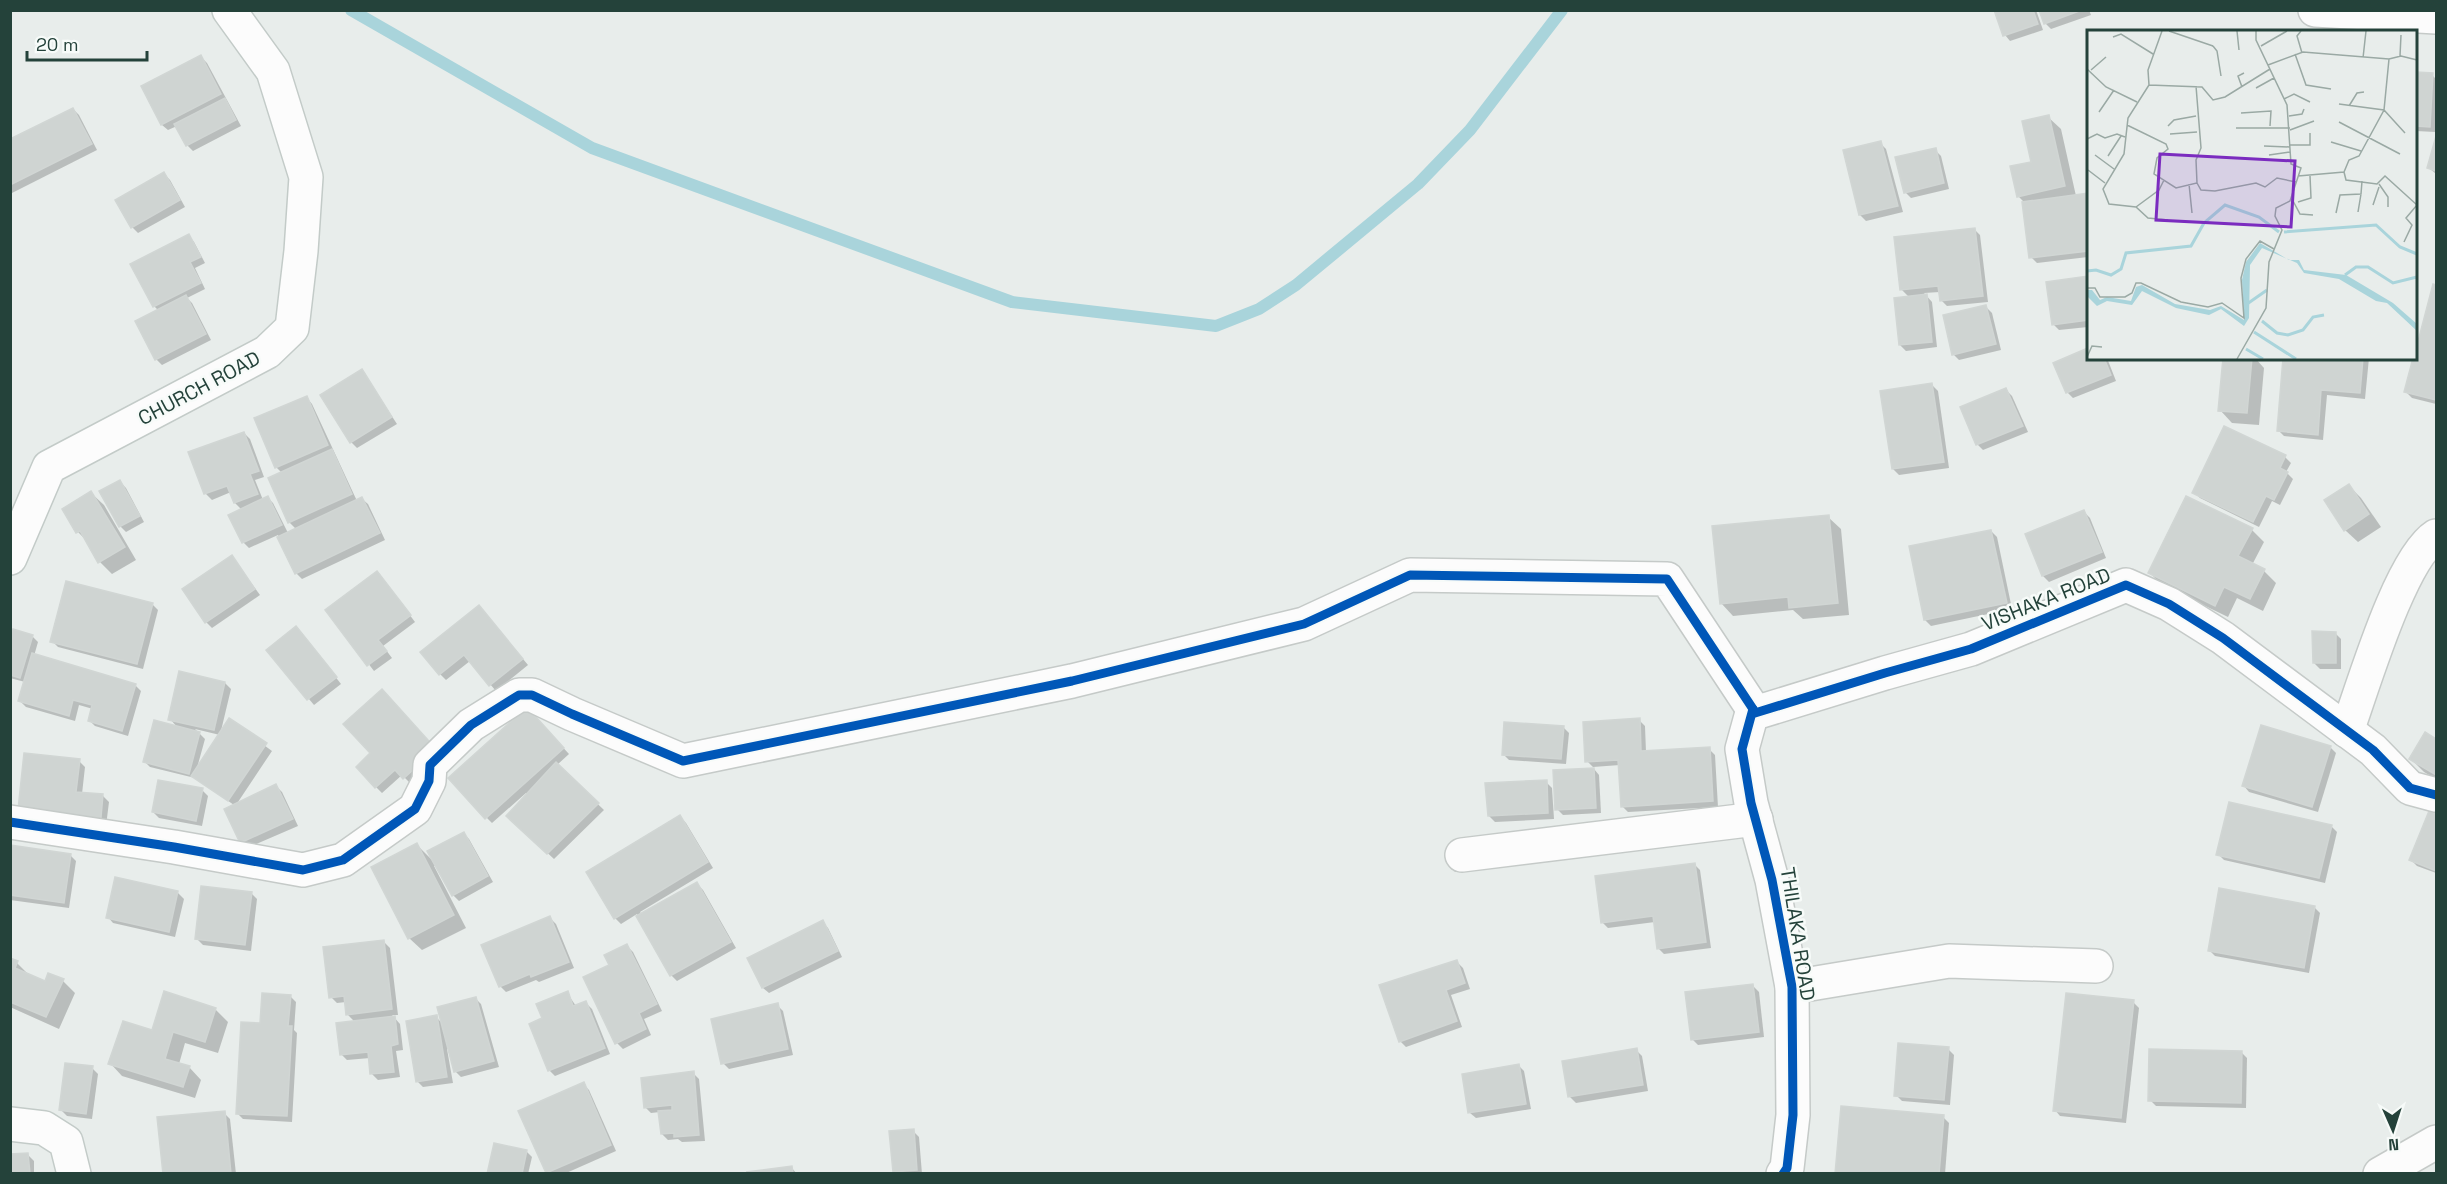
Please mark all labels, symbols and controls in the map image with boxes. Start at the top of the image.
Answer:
scale bar [27,24,147,62]
inset map [2087,30,2417,360]
text: 20 m [36,33,79,56]
street label: CHURCH ROAD [133,345,265,431]
street label: VISHAKA ROAD [1978,561,2114,637]
street label: THILAKA ROAD [1775,865,1821,1003]
north arrow [2363,1100,2423,1160]
text: N [2388,1134,2400,1155]

